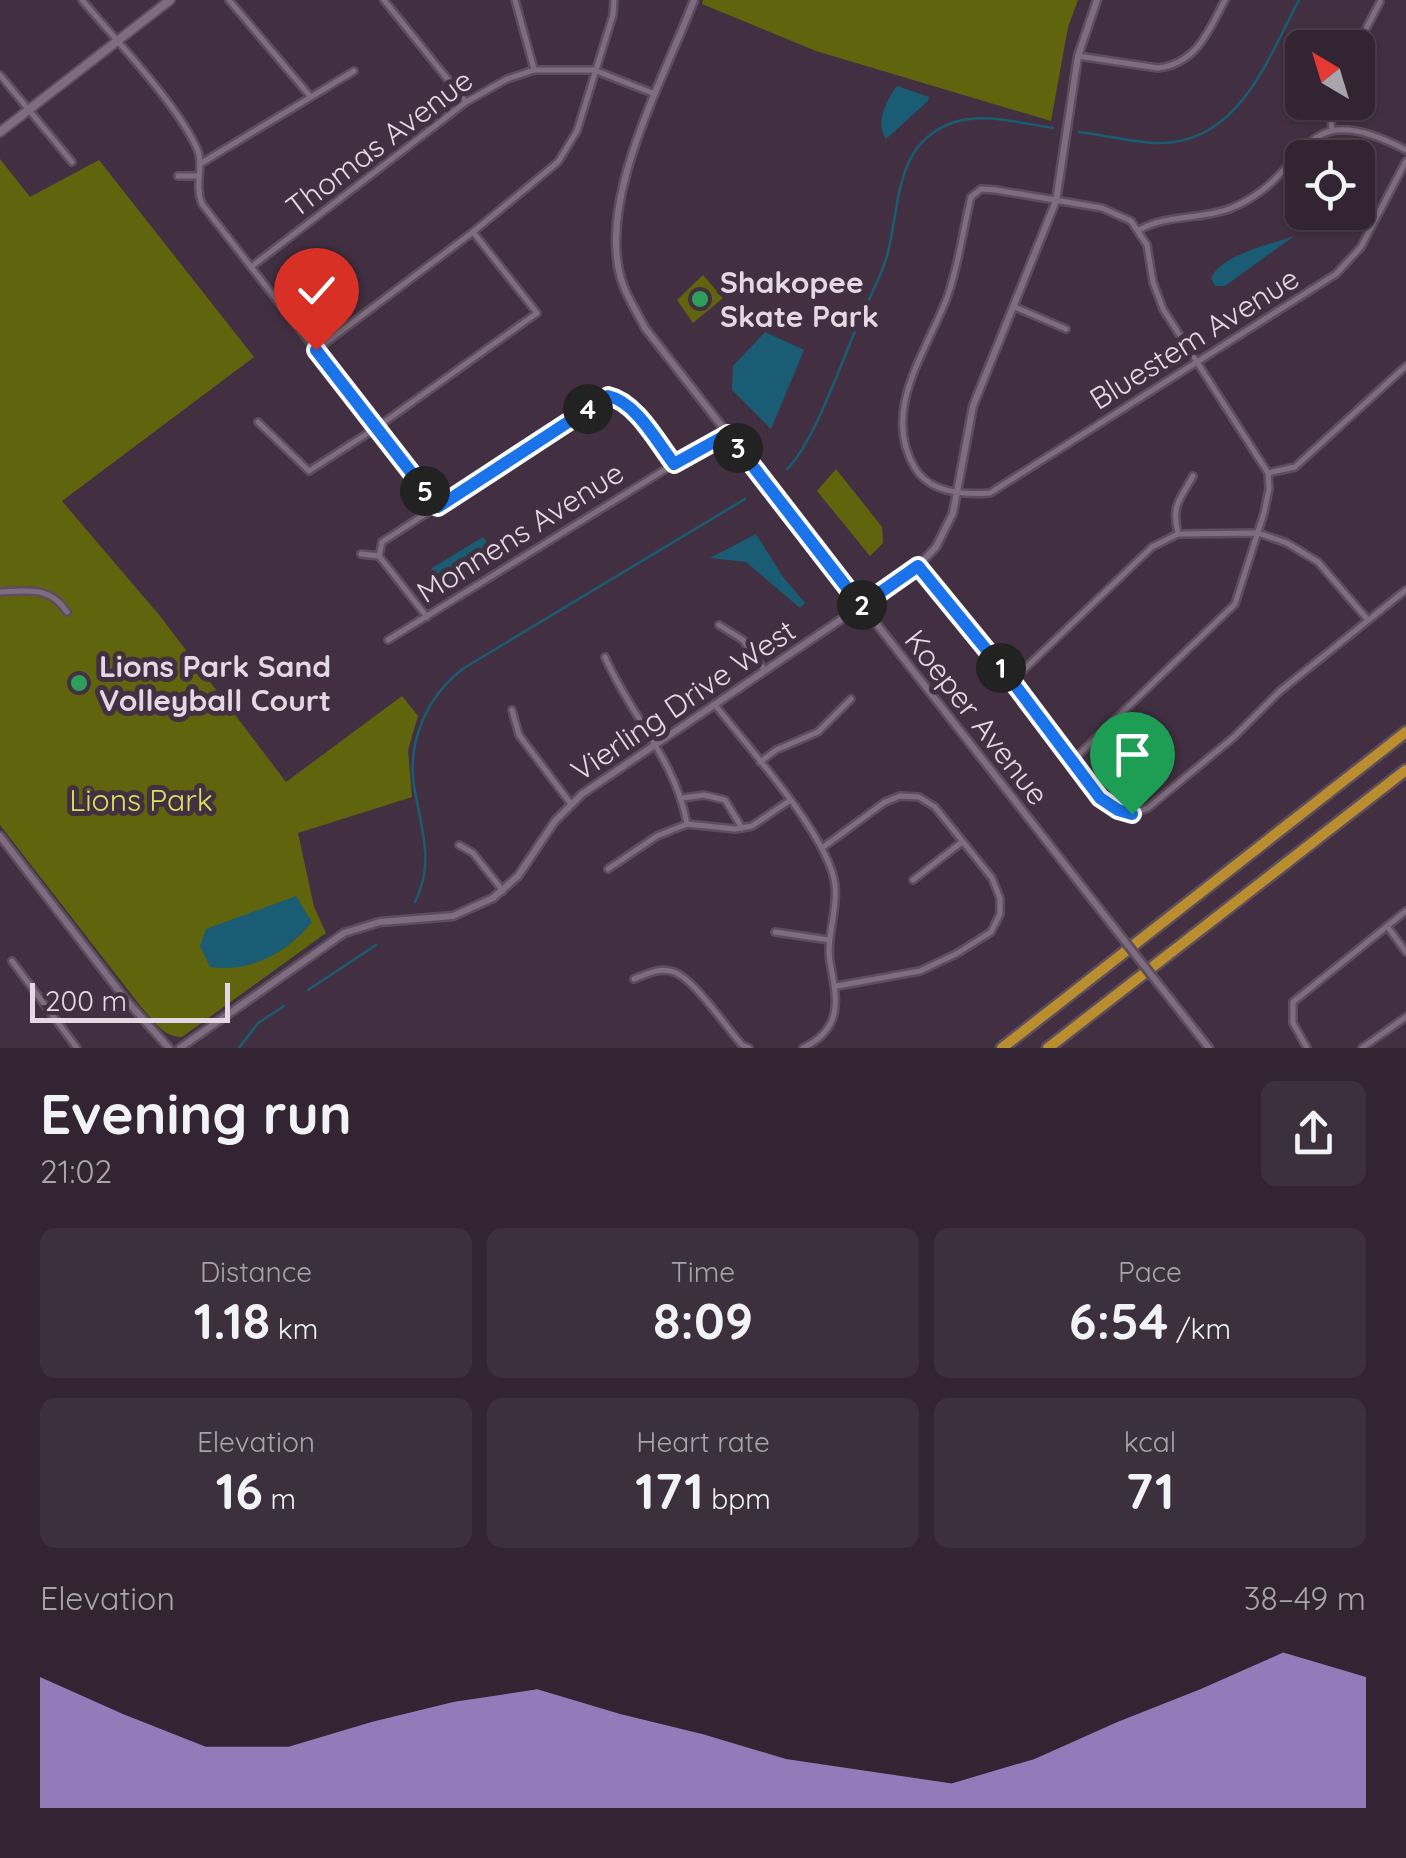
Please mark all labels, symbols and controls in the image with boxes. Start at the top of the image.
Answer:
north arrow [1285,30,1375,120]
map controls [1285,30,1375,230]
street label: Thomas Avenue [278,61,480,225]
button: locate [1285,140,1375,230]
pin [274,248,359,351]
street label: Bluestem Avenue [1082,258,1306,418]
icon: check [289,263,344,318]
place label: Shakopee Skate Park [720,263,879,335]
marker: Shakopee Skate Park [689,288,711,310]
pin: 4 [563,384,613,434]
text: 4 [580,391,596,426]
pin: 3 [713,423,763,473]
text: 3 [730,430,746,465]
street label: Monnens Avenue [410,453,630,611]
pin: 5 [400,466,450,516]
text: 5 [417,473,433,508]
pin: 2 [837,580,887,630]
text: 2 [854,587,870,622]
street label: Vierling Drive West [564,611,802,789]
street label: Koeper Avenue [897,622,1057,812]
pin: 1 [976,643,1026,693]
place label: Lions Park Sand Volleyball Court [99,647,331,719]
text: 1 [996,650,1006,685]
marker: Lions Park Sand Volleyball Court [68,672,90,694]
pin [1090,712,1175,815]
icon: arrive [1105,727,1160,782]
park label: Lions Park [69,781,213,819]
scale bar [30,978,230,1023]
text: 200 m [45,983,127,1018]
text: Evening run [40,1079,352,1148]
button: share [1261,1081,1366,1186]
text: 21:02 [40,1151,112,1191]
text: Distance [200,1254,312,1289]
text: Time [671,1254,735,1289]
text: Pace [1118,1254,1182,1289]
text: 1.18 [194,1289,270,1352]
text: 8:09 [653,1289,753,1352]
text: 6:54 [1069,1289,1168,1352]
text: km [270,1311,318,1346]
text: /km [1168,1311,1231,1346]
text: Elevation [197,1424,315,1459]
text: Heart rate [636,1424,770,1459]
text: kcal [1124,1424,1176,1459]
text: 16 [216,1459,263,1522]
text: 171 [635,1459,704,1522]
text: 71 [1126,1459,1174,1522]
text: m [263,1481,296,1516]
text: bpm [704,1481,771,1516]
text: Elevation [40,1578,175,1618]
text: 38–49 m [1244,1578,1366,1618]

